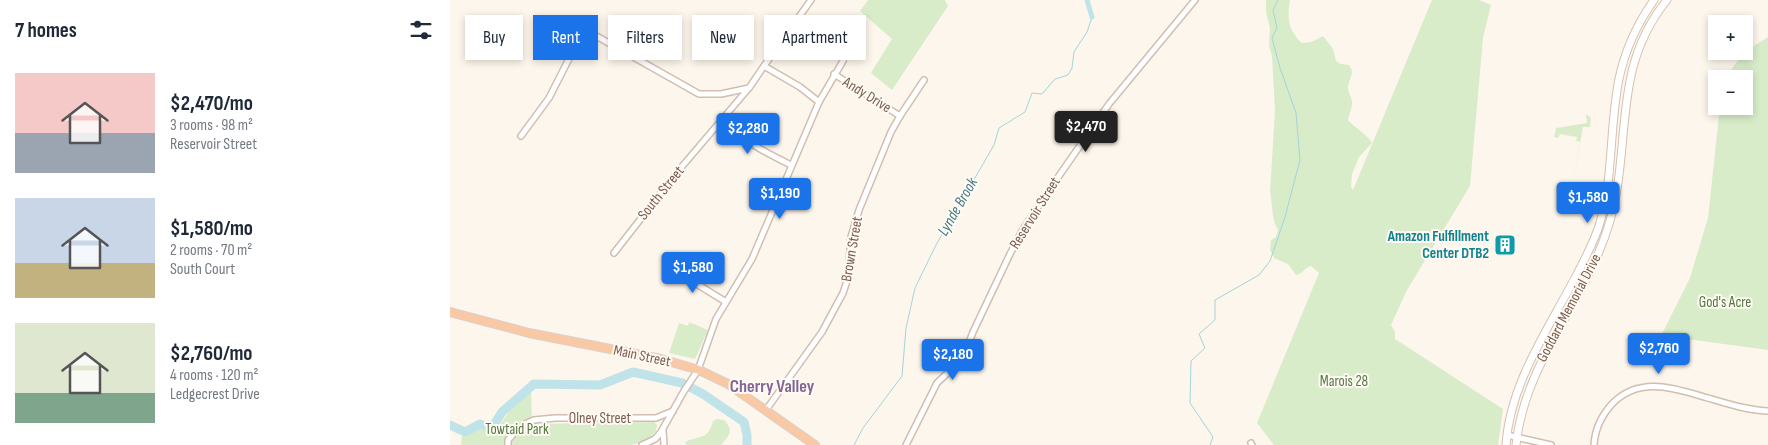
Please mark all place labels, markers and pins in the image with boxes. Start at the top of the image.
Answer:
pin: $2,470 [1045,110,1127,153]
pin: $2,280 [707,112,789,155]
pin: $1,190 [739,178,821,220]
pin: $1,580 [1547,182,1629,224]
place label: Amazon Fulfillment Center DTB2 [1387,227,1489,263]
building icon: Amazon Fulfillment Center DTB2 [1493,233,1517,257]
pin: $1,580 [652,252,734,294]
pin: $2,760 [1618,332,1700,375]
pin: $2,180 [912,338,994,381]

